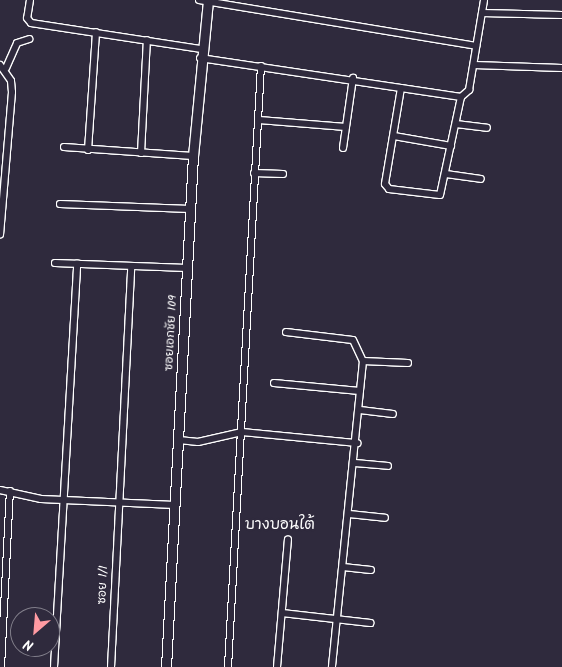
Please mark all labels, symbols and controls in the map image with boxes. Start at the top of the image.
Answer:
street label: ซอยเอกชัย 109 [162,295,180,371]
district label: บางบอนใต้ [245,517,315,535]
street label: ซอย 1/1 [95,565,111,605]
north arrow [10,607,60,657]
text: N [20,633,38,656]

